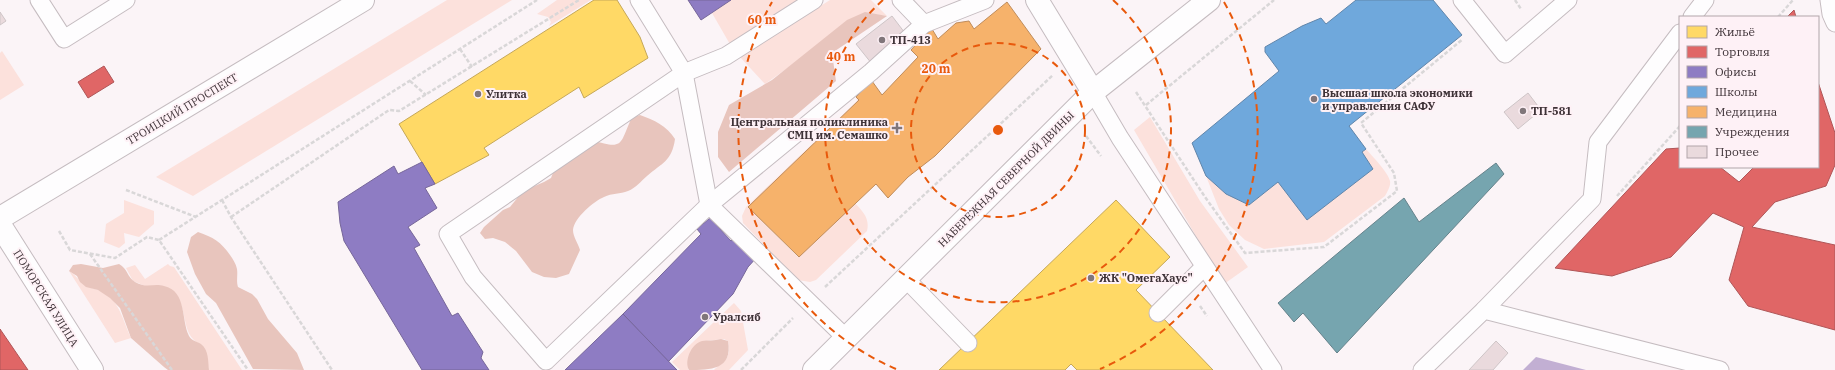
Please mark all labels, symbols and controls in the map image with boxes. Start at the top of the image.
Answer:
text: 60 m [748,12,777,27]
legend [1679,16,1819,168]
text: Жильё [1715,24,1755,39]
place label: ТП-413 [890,33,931,47]
marker: ТП-413 [877,35,887,45]
text: Торговля [1715,44,1770,59]
text: 40 m [827,49,856,64]
text: 20 m [922,61,951,76]
text: Офисы [1715,64,1757,79]
street label: ТРОИЦКИЙ ПРОСПЕКТ [124,70,240,148]
text: Школы [1715,84,1758,99]
place label: Высшая школа экономики и управления САФУ [1322,86,1473,113]
place label: Улитка [486,87,527,101]
marker: Улитка [473,89,483,99]
marker: Высшая школа экономики и управления САФУ [1309,94,1319,104]
place label: ТП-581 [1531,104,1572,118]
text: Медицина [1715,104,1778,119]
marker: ТП-581 [1518,106,1528,116]
street label: НАБЕРЕЖНАЯ СЕВЕРНОЙ ДВИНЫ [935,108,1077,250]
place label: Центральная поликлиника СМЦ им. Семашко [731,115,888,142]
marker: Центральная поликлиника СМЦ им. Семашко [891,122,903,134]
centre of rings [991,123,1005,137]
text: Учреждения [1715,124,1790,139]
text: Прочее [1715,144,1759,159]
street label: ПОМОРСКАЯ УЛИЦА [10,247,82,350]
place label: ЖК "ОмегаХаус" [1099,271,1193,285]
marker: ЖК "ОмегаХаус" [1086,273,1096,283]
place label: Уралсиб [713,310,761,324]
marker: Уралсиб [700,312,710,322]

